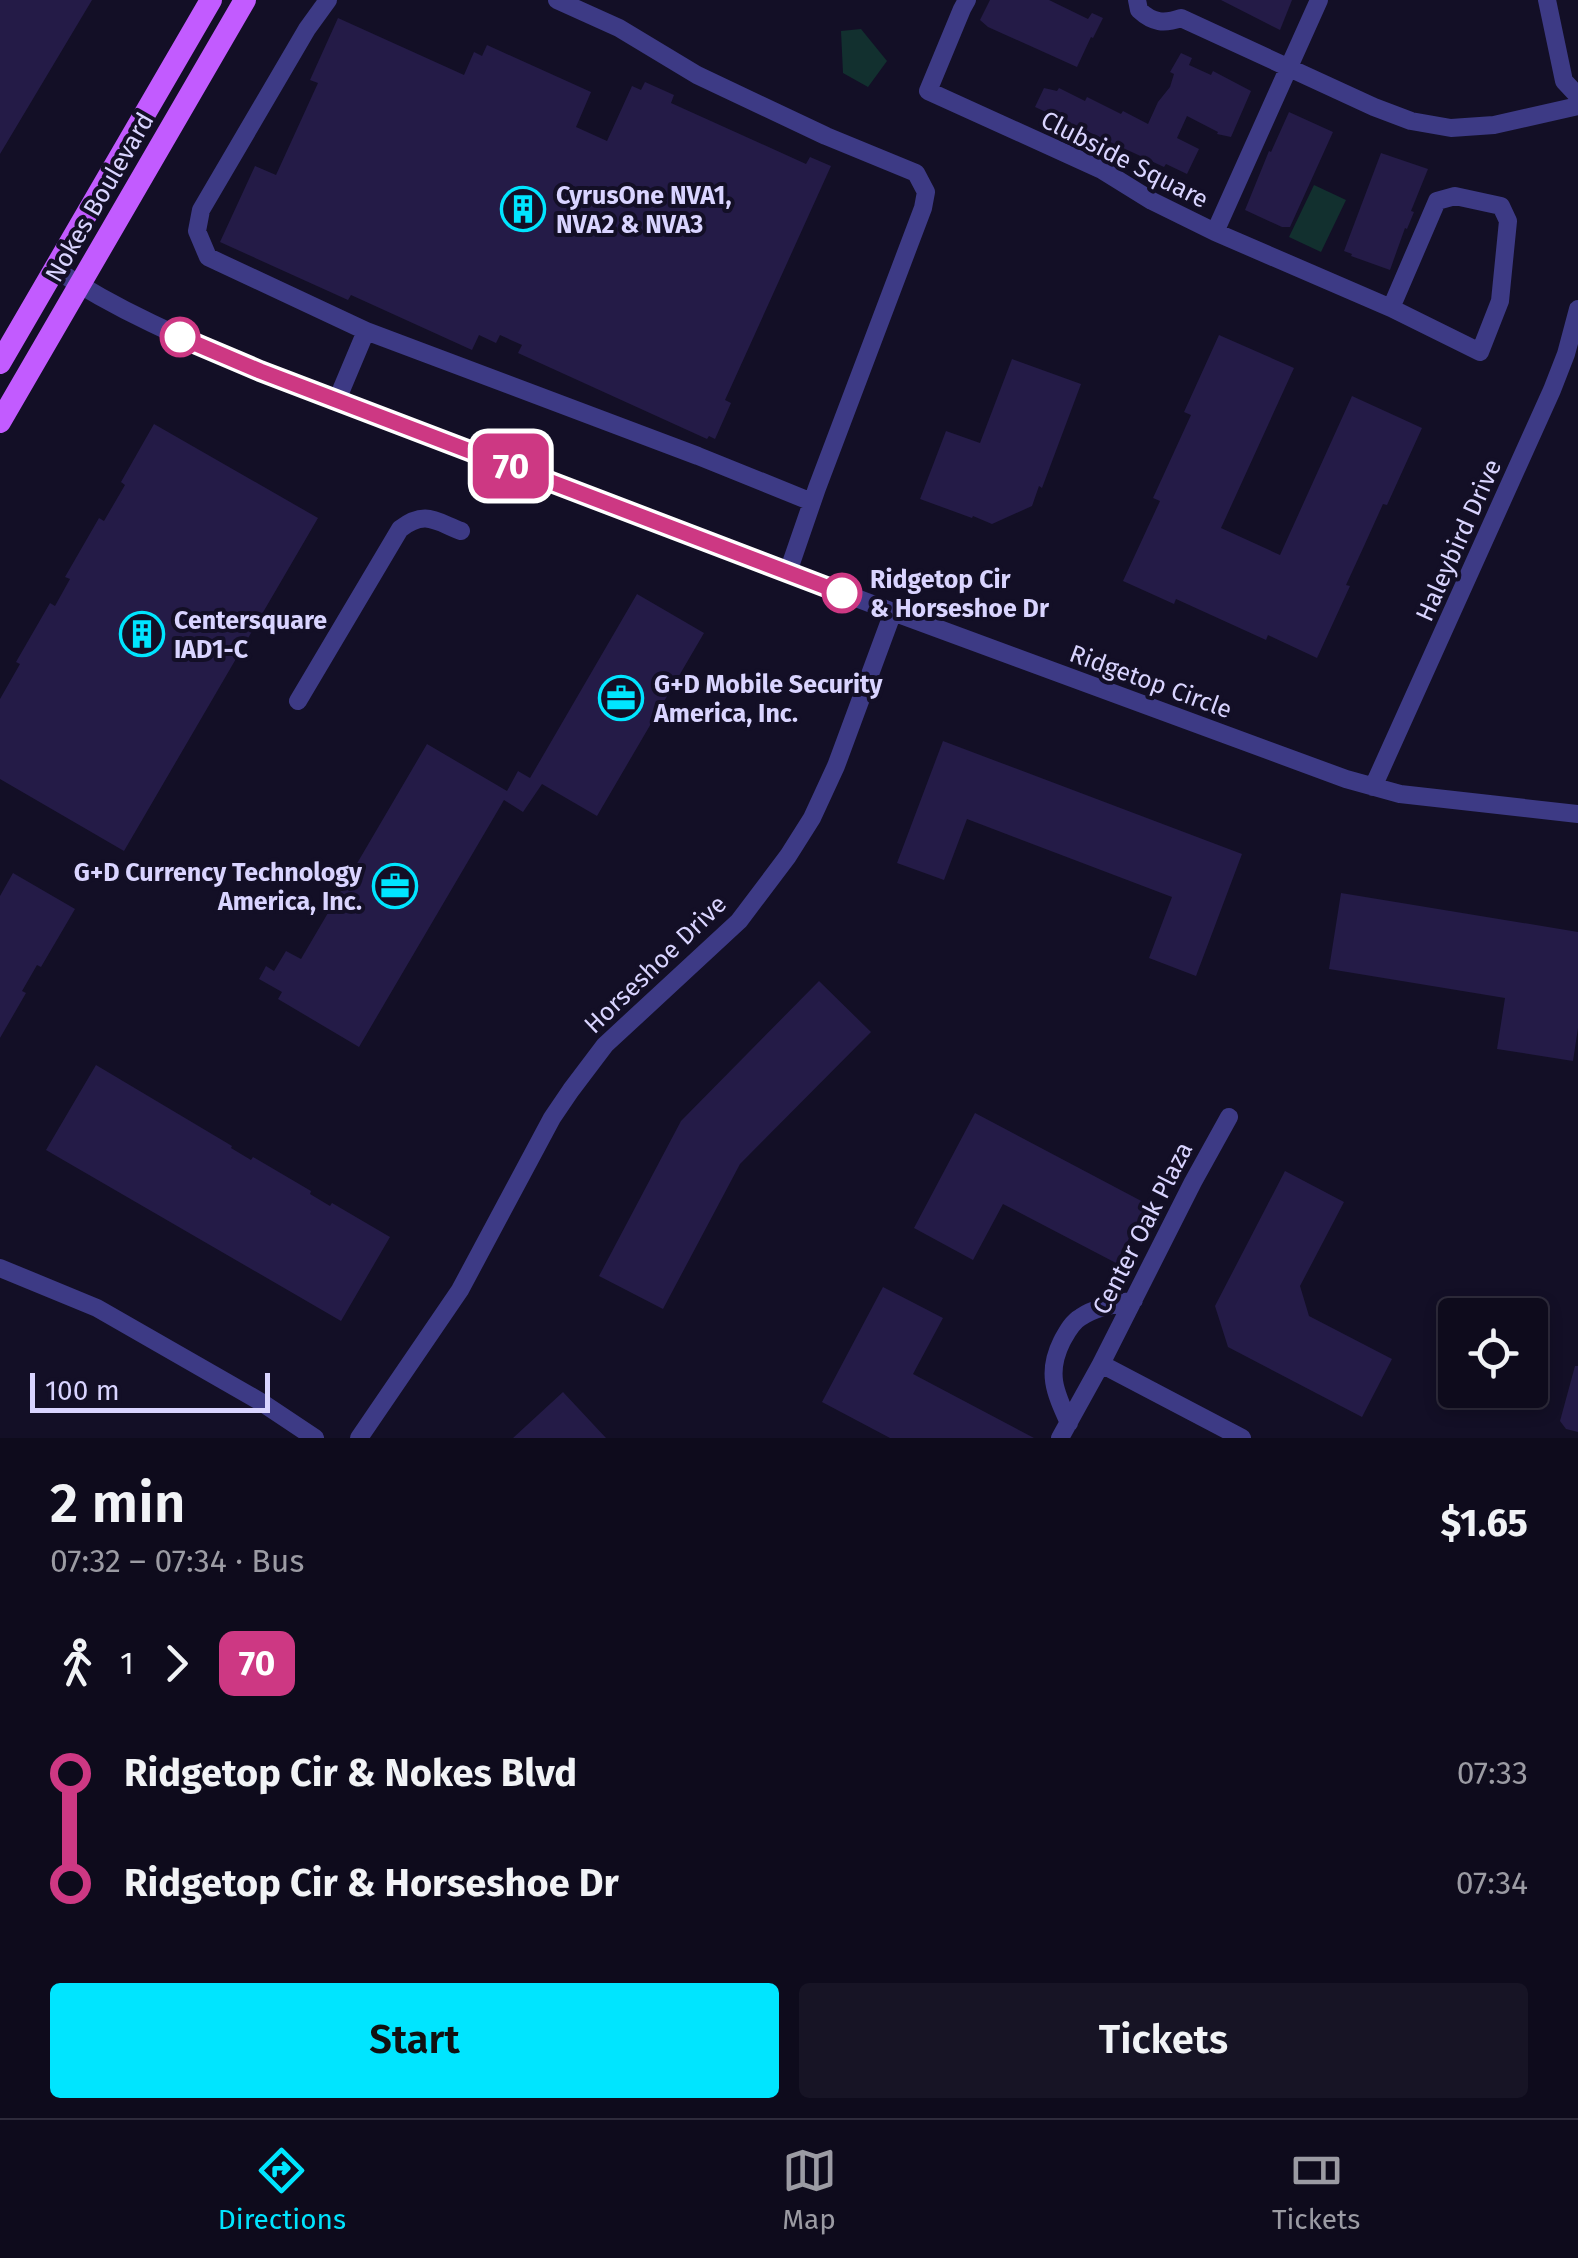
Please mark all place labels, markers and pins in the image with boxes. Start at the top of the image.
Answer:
place label: CyrusOne NVA1, NVA2 & NVA3 [556,181,731,240]
building icon: CyrusOne NVA1, NVA2 & NVA3 [500,186,546,232]
unlabelled marker [161,318,199,356]
place label: Ridgetop Cir & Horseshoe Dr [870,565,1050,624]
marker: Ridgetop Cir & Horseshoe Dr [823,574,861,612]
place label: Centersquare IAD1-C [174,606,327,665]
building icon: Centersquare IAD1-C [119,611,165,657]
place label: G+D Mobile Security America, Inc. [653,670,884,729]
office icon: G+D Mobile Security America, Inc. [598,675,644,721]
place label: G+D Currency Technology America, Inc. [74,858,363,917]
office icon: G+D Currency Technology America, Inc. [372,863,418,909]

